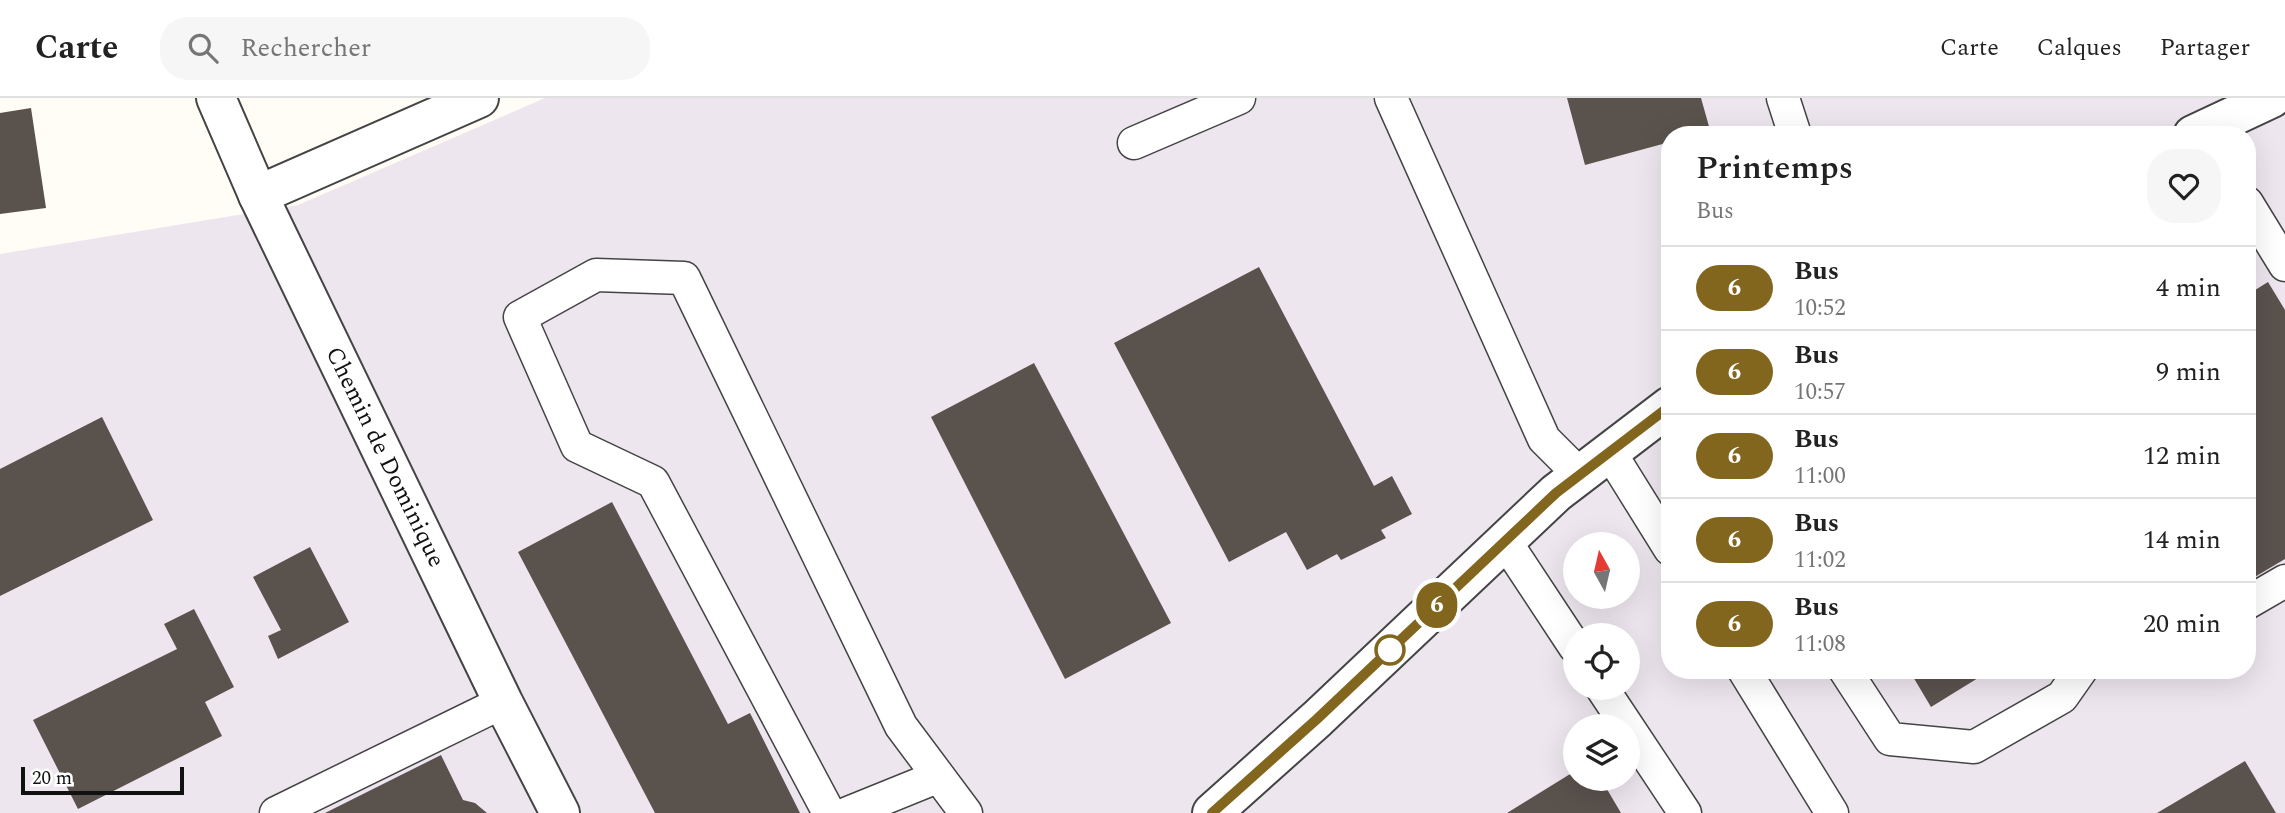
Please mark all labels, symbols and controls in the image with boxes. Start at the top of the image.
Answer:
search box [160,17,650,80]
text: Carte [35,23,118,73]
text: Rechercher [240,28,371,68]
icon: search [184,29,222,67]
text: Carte [1940,30,1999,66]
text: Calques [2037,30,2122,66]
text: Partager [2160,30,2250,66]
text: Printemps [1696,143,1853,193]
button: heart [2147,149,2221,223]
text: Bus [1696,194,1734,229]
text: Bus [1794,251,1839,291]
text: 4 min [2156,268,2221,308]
text: 6 [1728,270,1741,306]
text: 10:52 [1794,291,1846,326]
text: Bus [1794,335,1839,375]
street label: Chemin de Dominique [316,341,454,573]
text: 9 min [2156,352,2221,392]
text: 6 [1728,354,1741,390]
text: 10:57 [1794,375,1846,410]
text: Bus [1794,419,1839,459]
text: 12 min [2143,436,2221,476]
text: 6 [1728,438,1741,474]
text: 11:00 [1794,459,1846,494]
text: Bus [1794,503,1839,543]
text: 14 min [2143,520,2221,560]
text: 6 [1728,522,1741,558]
north arrow [1563,532,1640,609]
map controls [1563,532,1640,791]
text: 11:02 [1794,543,1846,578]
line badge: 6 [1414,582,1460,628]
text: 6 [1430,587,1444,623]
text: Bus [1794,587,1839,627]
text: 20 min [2143,604,2221,644]
text: 6 [1728,606,1741,642]
button: locate [1563,623,1640,700]
text: 11:08 [1794,627,1846,662]
unlabelled marker [1375,635,1405,665]
button: layers [1563,714,1640,791]
scale bar [21,764,184,796]
text: 20 m [32,764,72,793]

